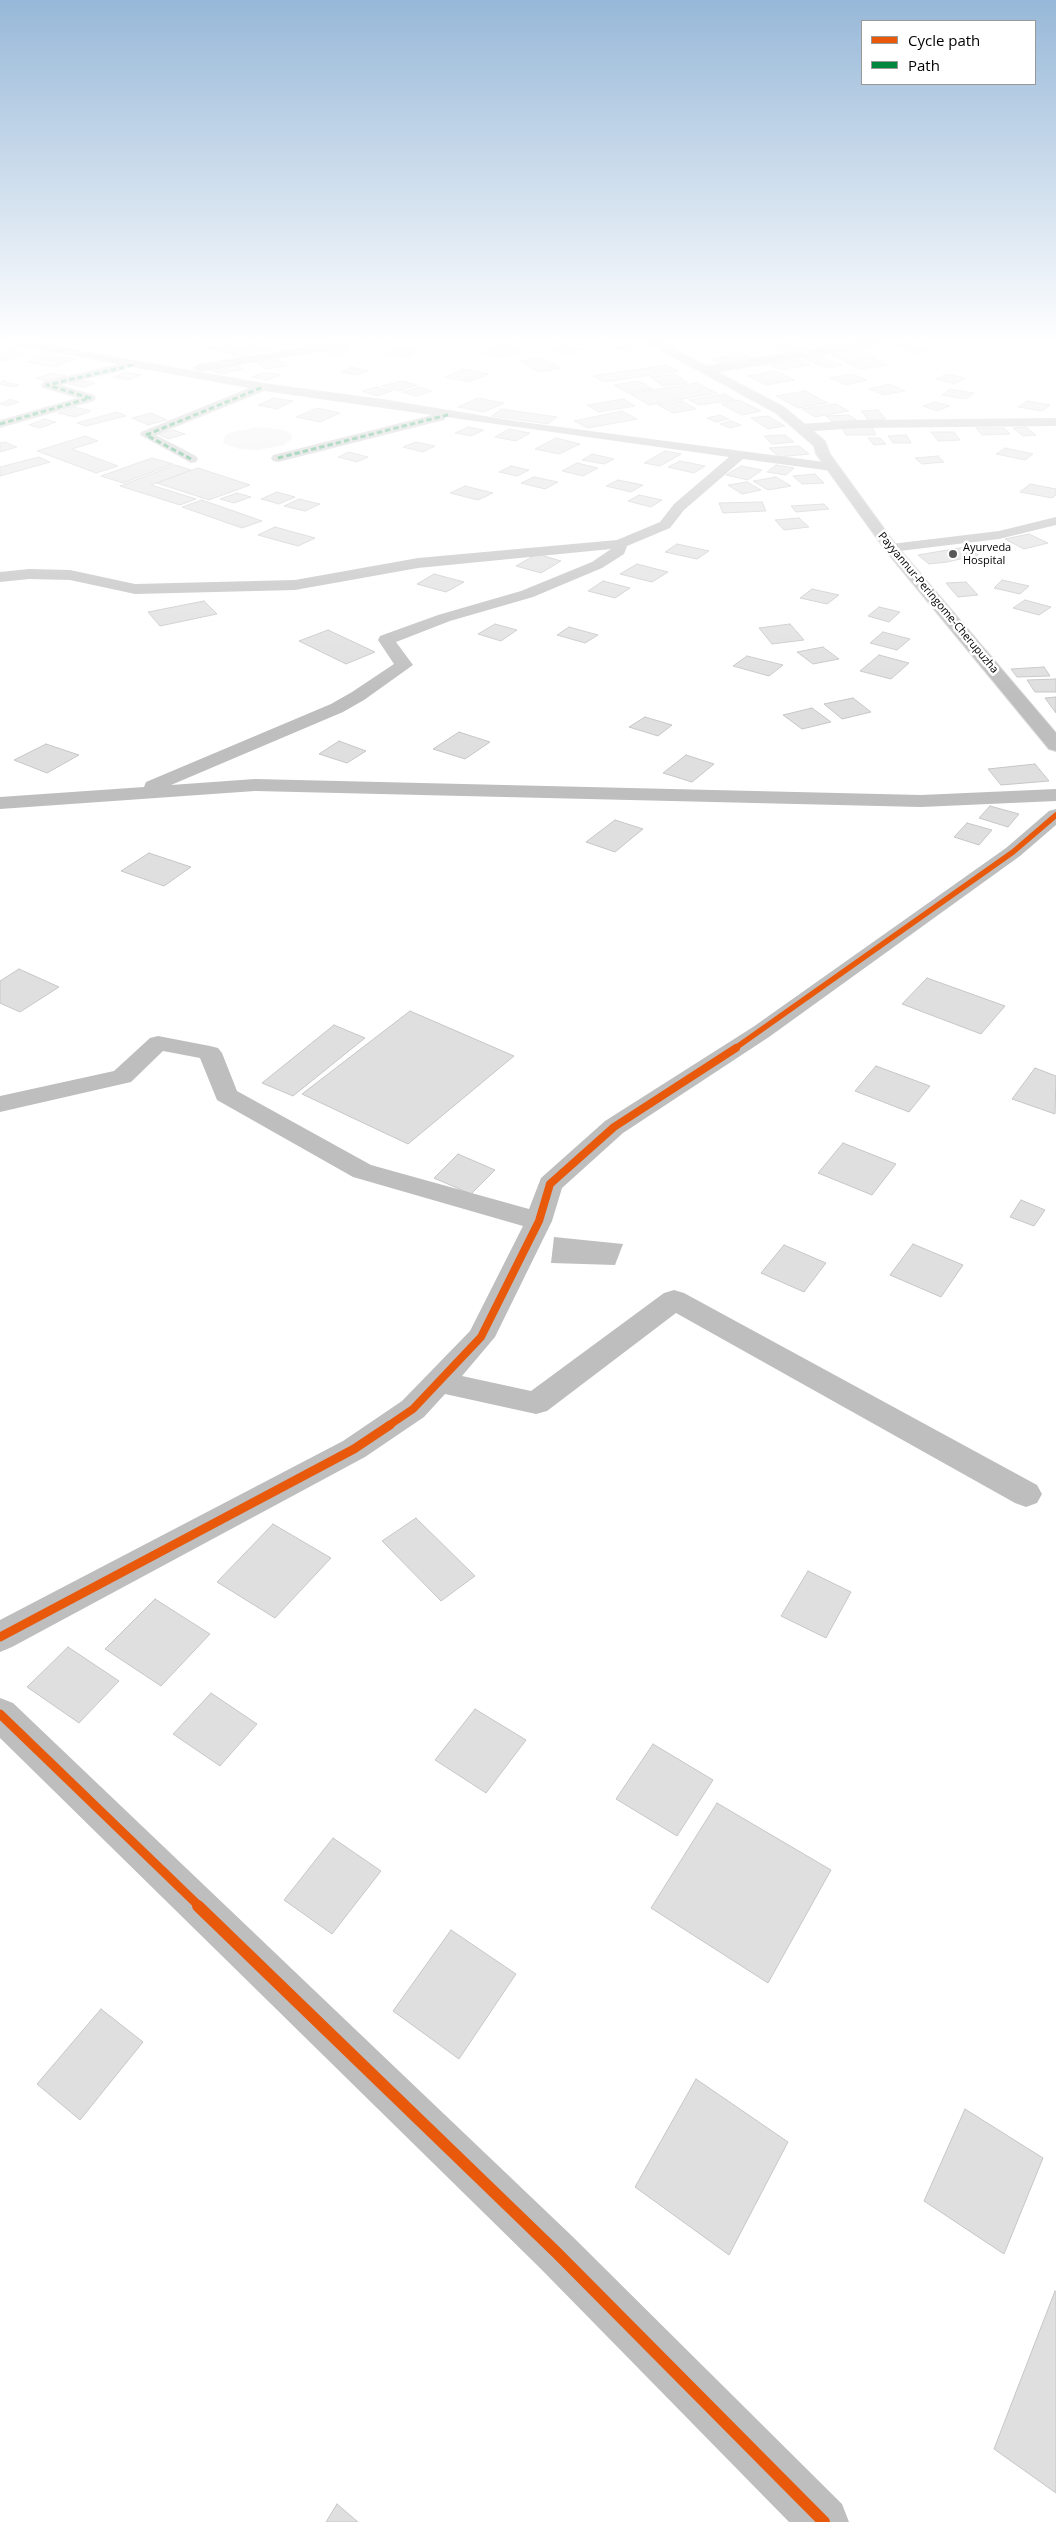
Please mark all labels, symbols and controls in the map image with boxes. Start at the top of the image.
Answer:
legend [861,20,1036,85]
text: Cycle path [908,30,980,50]
text: Path [908,55,940,75]
street label: Payyannur-Peringome-Cherupuzha [875,530,1001,676]
place label: Ayurveda Hospital [963,541,1011,567]
marker: Ayurveda Hospital [947,548,959,560]

